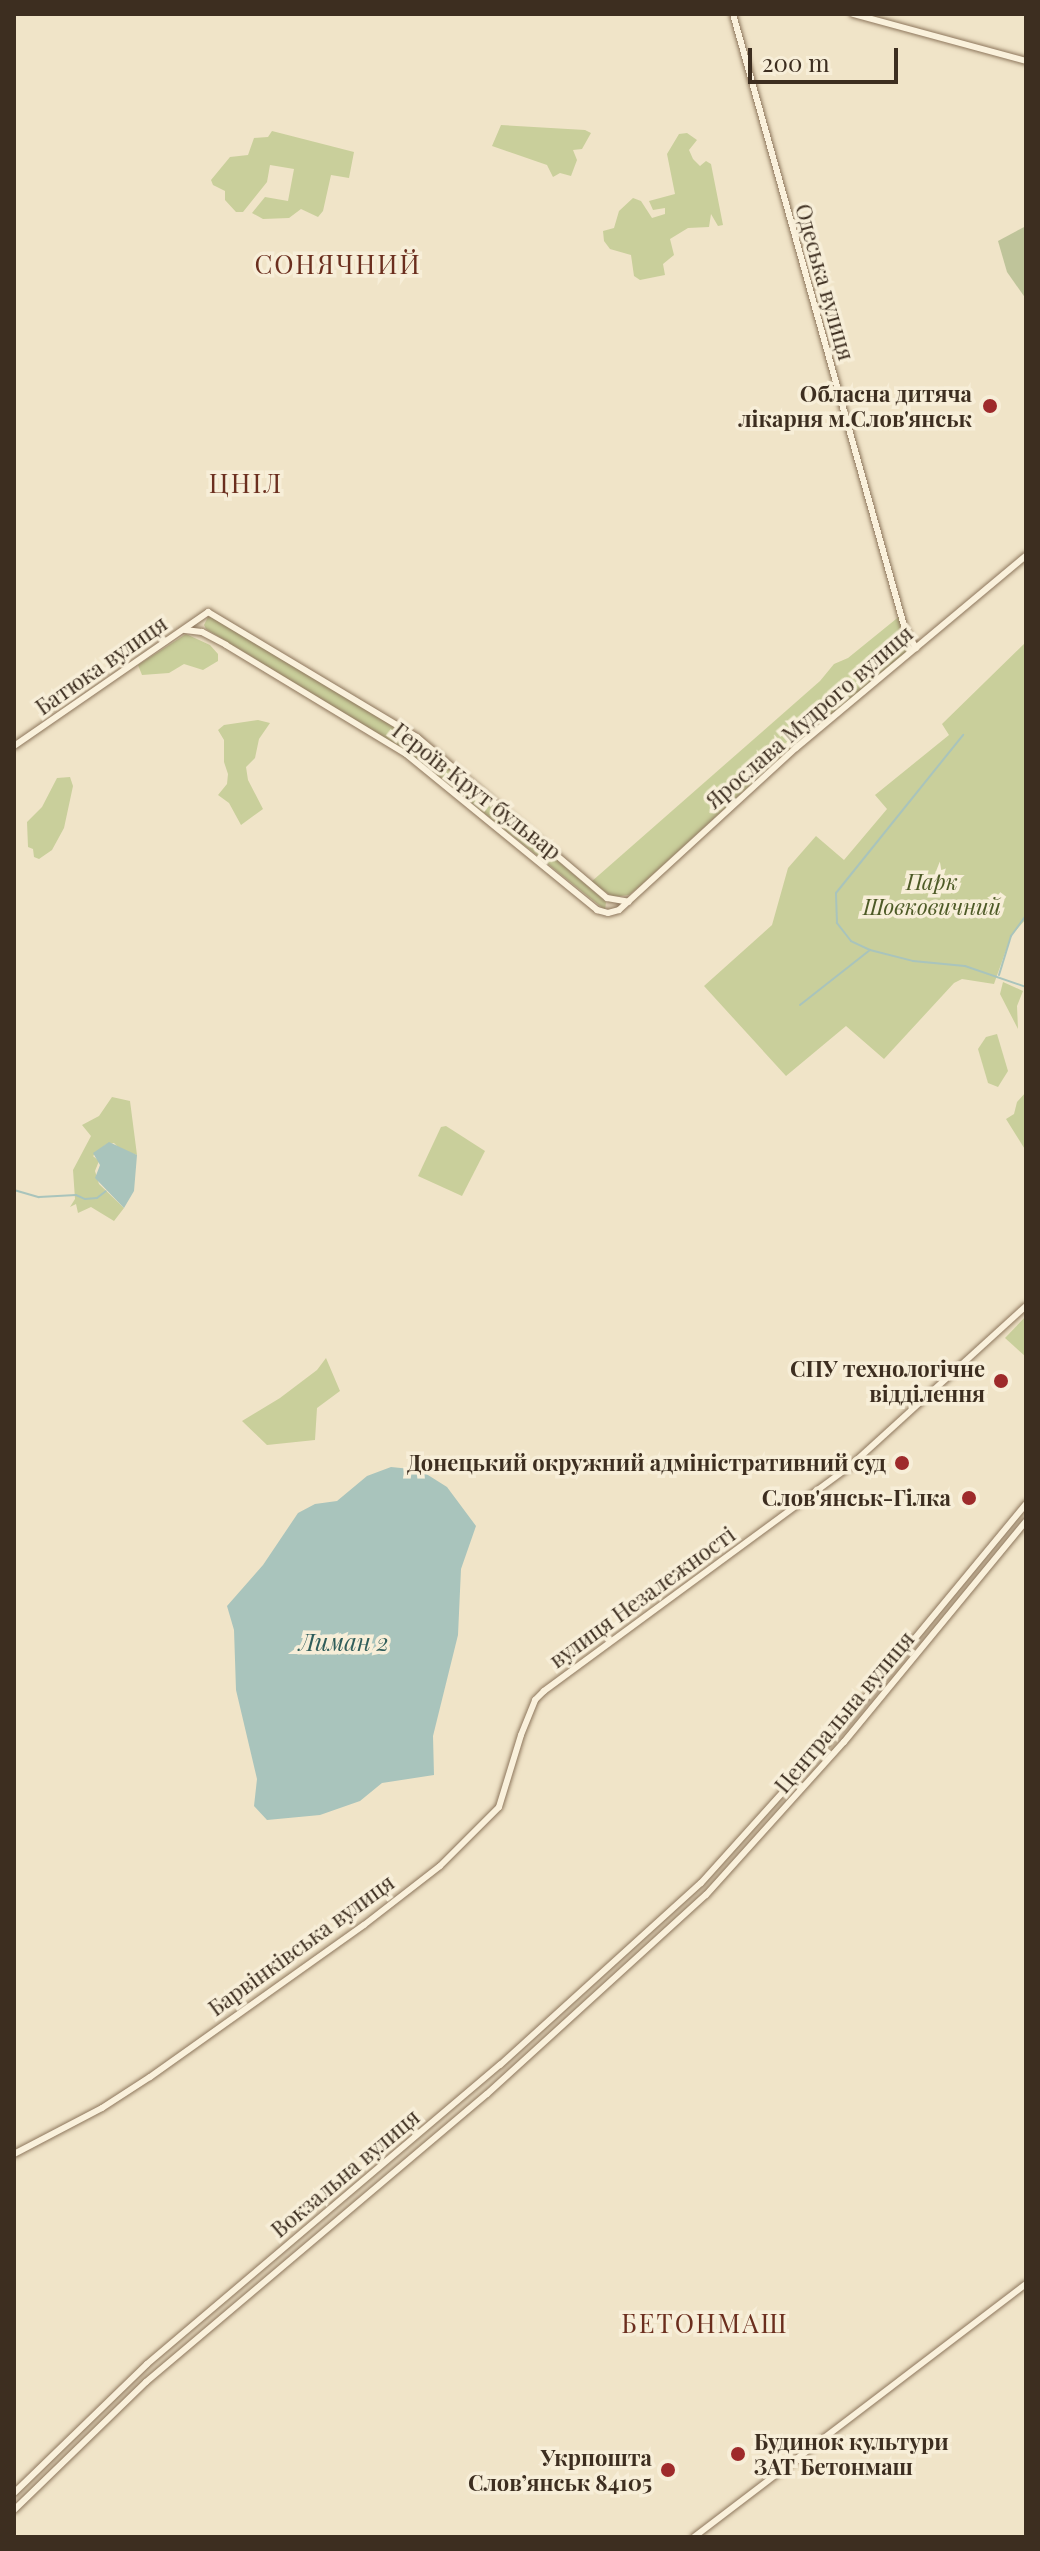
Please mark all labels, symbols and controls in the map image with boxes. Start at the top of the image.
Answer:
scale bar [752,32,902,82]
text: 200 m [762,46,830,78]
street label: Одеська вулиця [790,201,860,363]
district label: СОНЯЧНИЙ [254,248,422,280]
place label: Обласна дитяча лікарня м.Слов'янськ [738,380,972,432]
marker: Обласна дитяча лікарня м.Слов'янськ [979,395,1001,417]
district label: ЦНІЛ [209,467,283,499]
street label: Батюка вулиця [30,610,172,720]
street label: Ярослава Мудрого вулиця [700,620,918,814]
street label: Героїв Крут бульвар [387,717,567,865]
park label: Парк Шовковичний [863,868,1001,920]
place label: СПУ технологічне відділення [790,1355,985,1406]
marker: СПУ технологічне відділення [992,1372,1010,1390]
place label: Донецький окружний адміністративний суд [407,1450,886,1476]
marker: Донецький окружний адміністративний суд [893,1454,911,1472]
place label: Слов'янськ-Гілка [762,1485,951,1511]
marker: Слов'янськ-Гілка [958,1487,980,1509]
street label: вулиця Незалежності [544,1521,740,1673]
street label: Центральна вулиця [769,1626,919,1798]
water label: Лиман 2 [299,1628,389,1656]
street label: Барвінківська вулиця [203,1869,399,2021]
street label: Вокзальна вулиця [266,2103,424,2243]
district label: БЕТОНМАШ [621,2307,789,2339]
place label: Будинок культури ЗАТ Бетонмаш [754,2428,949,2480]
place label: Укрпошта Слов’янськ 84105 [468,2444,652,2496]
marker: Будинок культури ЗАТ Бетонмаш [729,2445,747,2463]
marker: Укрпошта Слов’янськ 84105 [659,2461,677,2479]

